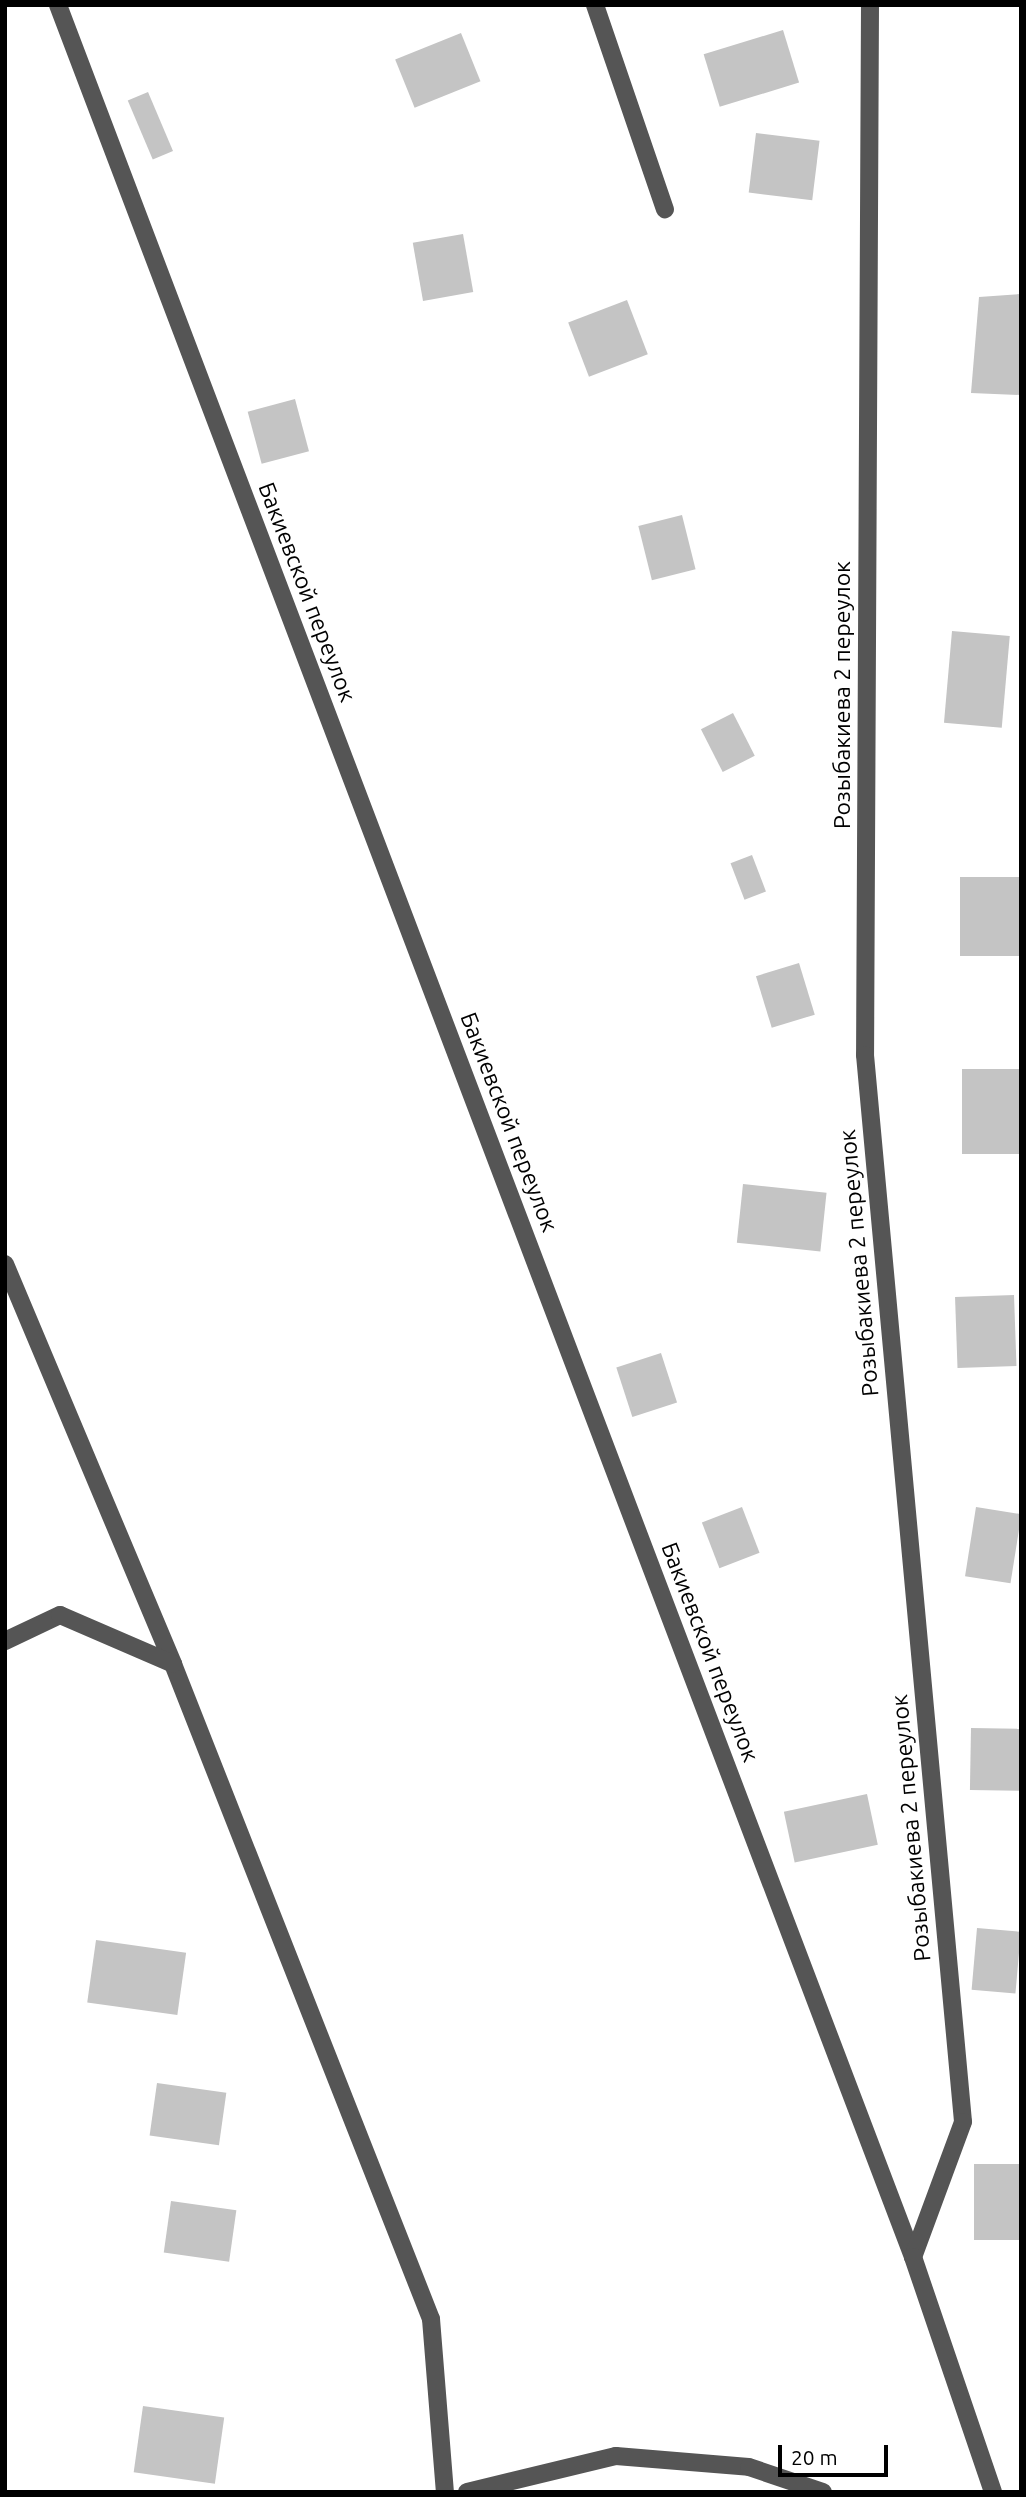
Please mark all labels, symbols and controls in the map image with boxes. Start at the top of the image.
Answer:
street label: Бакиевской переулок [252,478,362,706]
street label: Розыбакиева 2 переулок [828,561,856,829]
street label: Бакиевской переулок [454,1008,564,1236]
street label: Розыбакиева 2 переулок [834,1128,884,1398]
street label: Бакиевской переулок [655,1538,765,1766]
street label: Розыбакиева 2 переулок [886,1693,936,1963]
scale bar [781,2430,891,2474]
text: 20 m [791,2445,838,2469]

